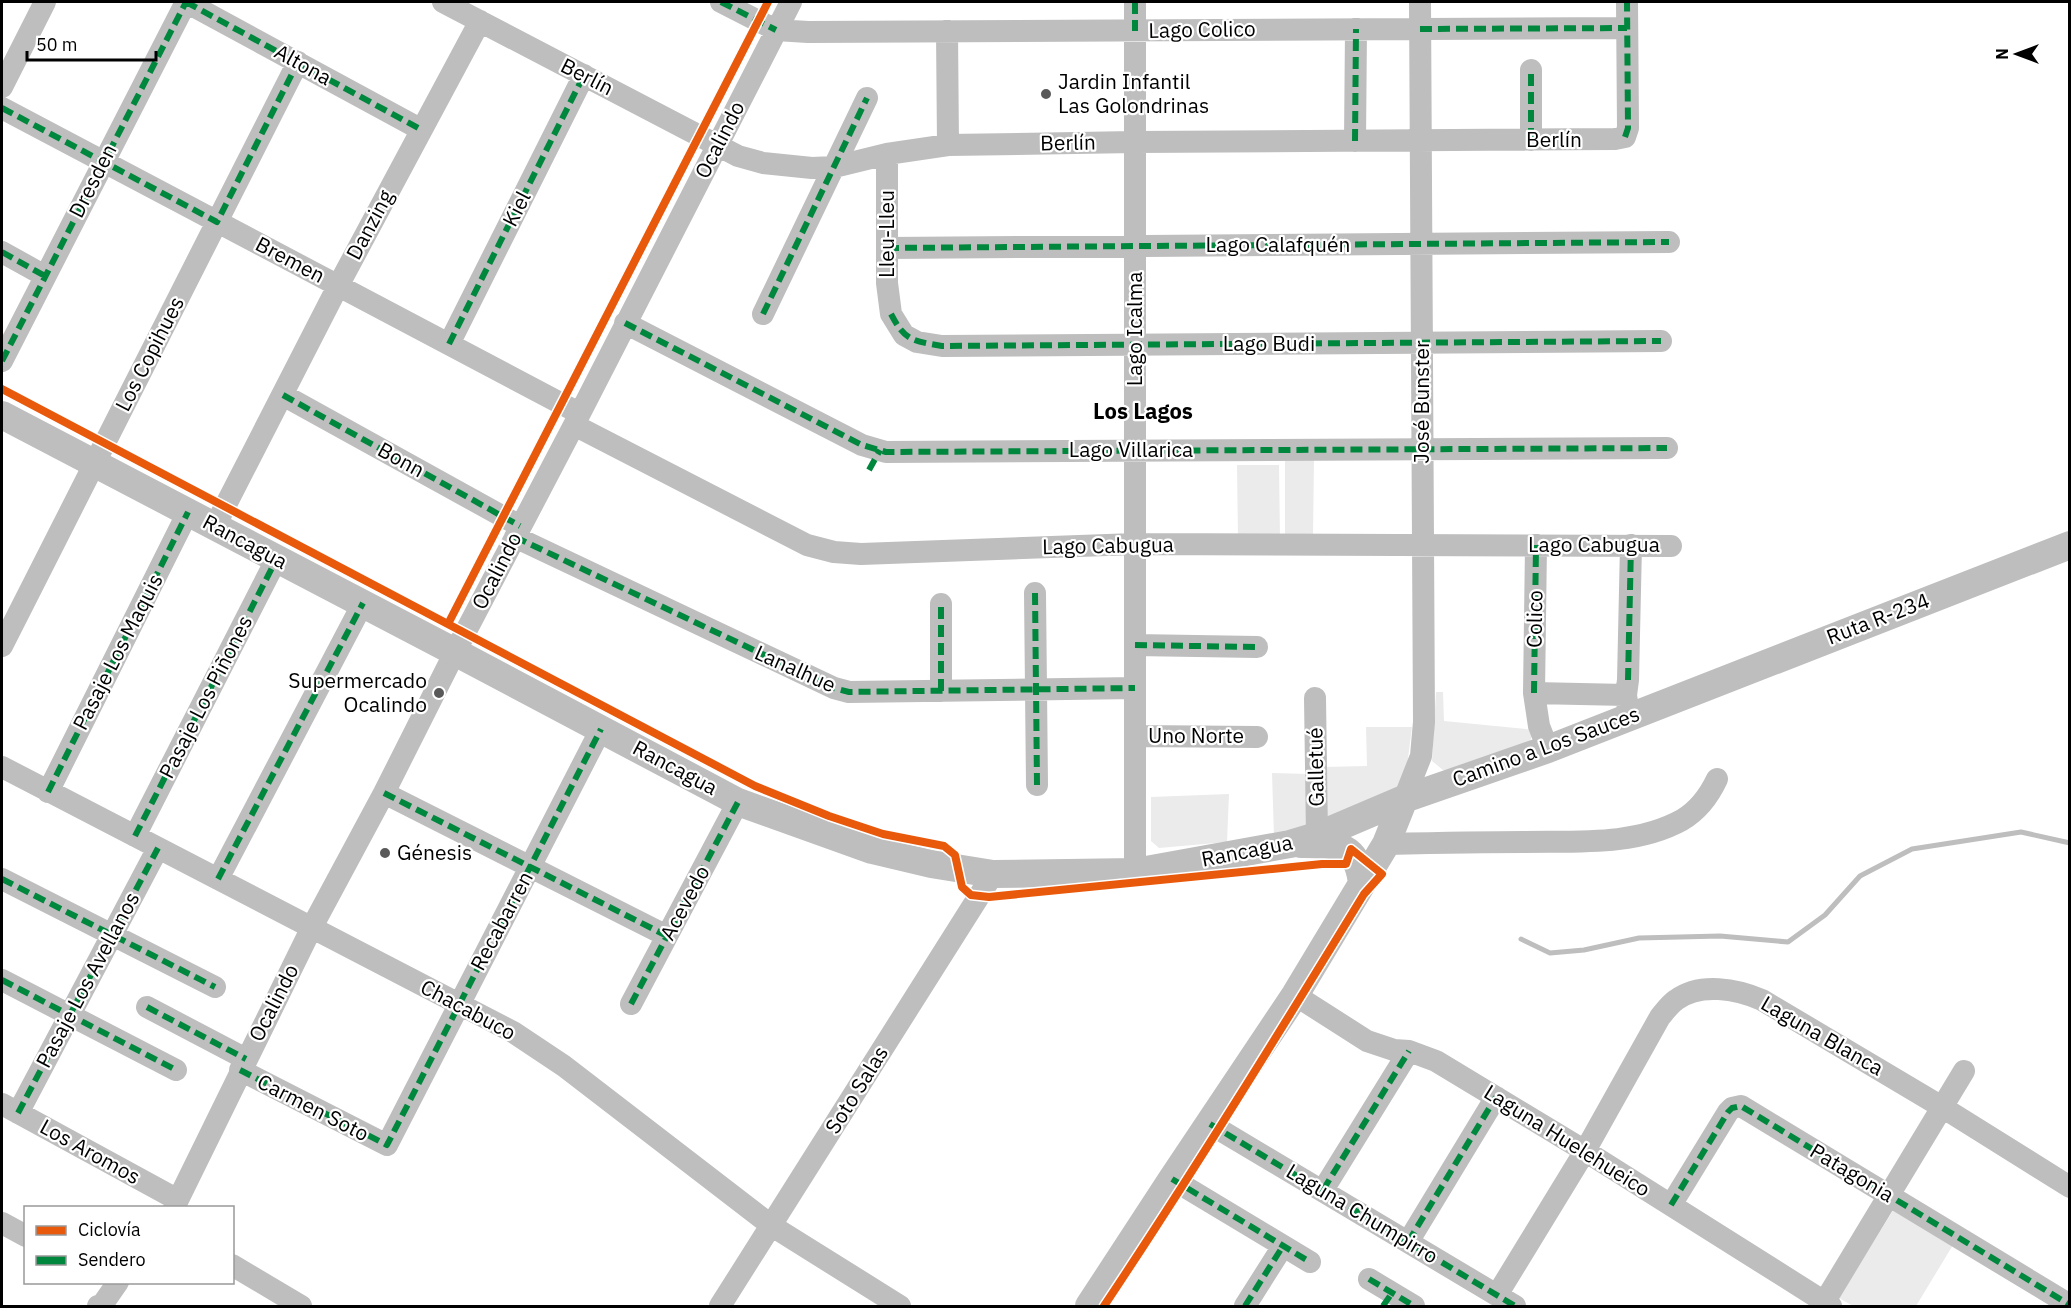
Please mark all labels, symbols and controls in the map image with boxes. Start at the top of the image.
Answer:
street label: Lago Colico [1148,14,1256,44]
scale bar [27,24,156,62]
north arrow [1987,24,2047,84]
text: 50 m [36,33,78,56]
street label: Altona [270,37,337,91]
text: N [1992,48,2012,60]
street label: Berlín [556,51,619,101]
place label: Jardin Infantil Las Golondrinas [1058,67,1209,119]
marker: Jardin Infantil Las Golondrinas [1039,87,1053,101]
street label: Ocalindo [688,96,751,183]
street label: Berlín [1526,125,1582,153]
street label: Berlín [1040,128,1096,156]
street label: Dresden [62,139,123,222]
street label: Danzing [339,185,399,264]
street label: Kiel [496,186,537,231]
street label: Lleu-Lleu [872,190,900,278]
street label: Bremen [251,229,330,289]
street label: Lago Calafquén [1206,230,1350,258]
street label: Lago Icalma [1120,272,1148,386]
street label: Los Copihues [108,291,190,416]
street label: Lago Budi [1223,329,1315,357]
street label: José Bunster [1407,340,1435,464]
district label: Los Lagos [1093,396,1193,425]
street label: Bonn [373,435,430,483]
street label: Lago Villarica [1069,435,1193,463]
street label: Rancagua [198,507,293,575]
street label: Ocalindo [465,527,528,614]
street label: Lago Cabugua [1042,530,1174,560]
street label: Lago Cabugua [1528,530,1660,558]
street label: Pasaje Los Maquis [66,569,169,735]
street label: Ruta R-234 [1822,586,1933,651]
street label: Colico [1519,590,1549,648]
street label: Pasaje Los Piñones [152,610,258,783]
street label: Lanalhue [750,638,840,698]
place label: Supermercado Ocalindo [288,666,427,718]
marker: Supermercado Ocalindo [432,686,446,700]
street label: Camino a Los Sauces [1448,699,1643,793]
street label: Uno Norte [1148,721,1244,749]
street label: Galletué [1300,727,1330,807]
street label: Rancagua [628,733,723,801]
street label: Rancagua [1199,827,1295,873]
place label: Génesis [397,838,472,866]
marker: Génesis [378,846,392,860]
street label: Acevedo [653,860,715,945]
street label: Recabarren [463,866,539,975]
street label: Pasaje Los Avellanos [29,887,145,1072]
street label: Ocalindo [242,959,305,1046]
street label: Chacabuco [416,972,521,1046]
street label: Laguna Blanca [1756,989,1889,1082]
street label: Soto Salas [818,1040,894,1139]
street label: Carmen Soto [253,1067,374,1147]
street label: Laguna Huelehueico [1479,1078,1656,1203]
street label: Los Aromos [35,1112,146,1190]
street label: Patagonia [1805,1136,1900,1208]
street label: Laguna Chumpirro [1281,1157,1444,1270]
legend [24,1206,234,1284]
text: Ciclovía [78,1218,141,1241]
text: Sendero [78,1248,145,1271]

